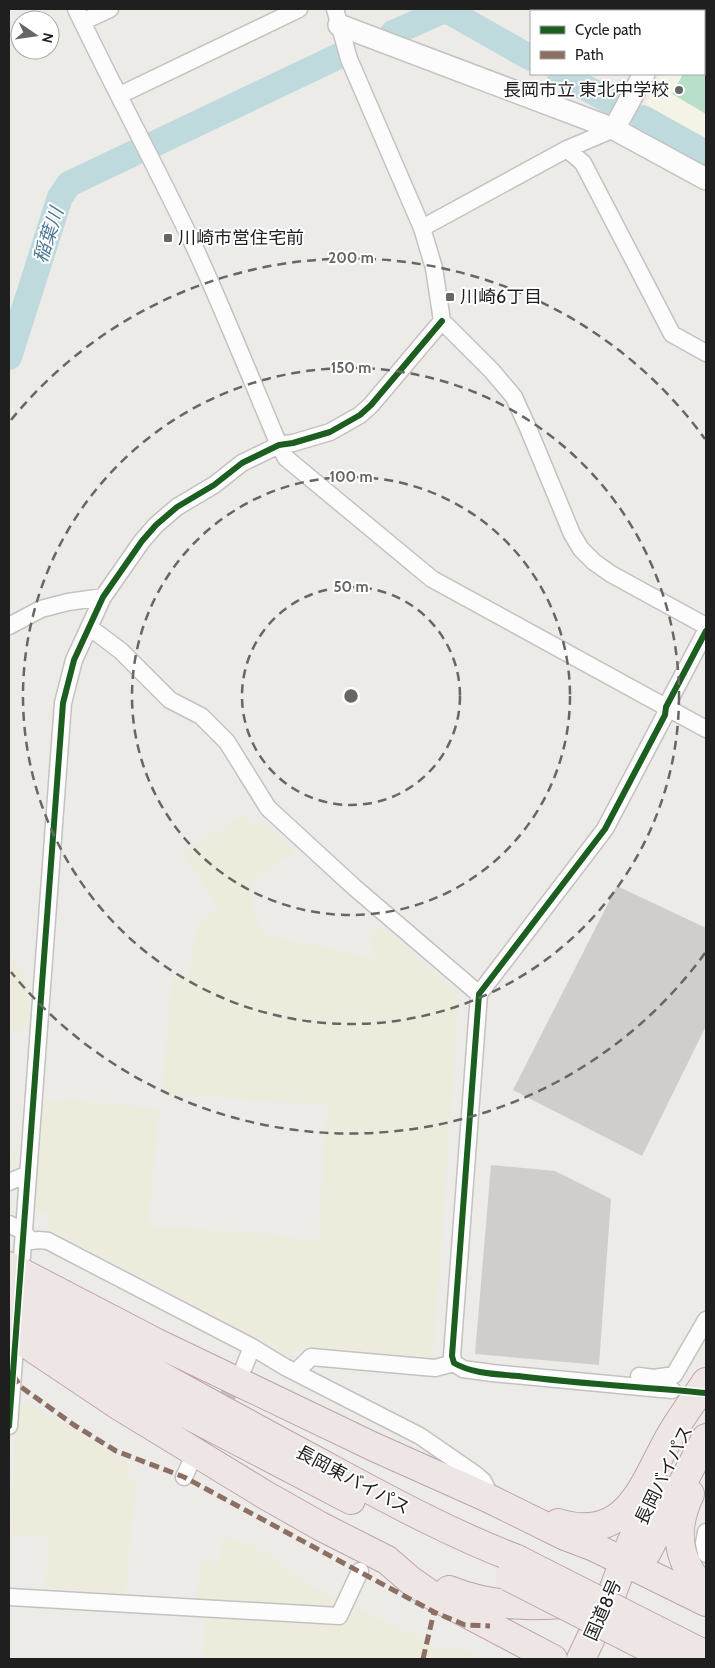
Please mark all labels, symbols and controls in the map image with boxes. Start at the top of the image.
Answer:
north arrow [10,10,60,60]
legend [530,10,705,75]
text: Cycle path [575,21,641,39]
text: N [38,31,58,45]
text: Path [575,46,604,64]
place label: 長岡市立 東北中学校 [503,79,669,101]
marker: 長岡市立 東北中学校 [673,84,685,96]
water label: 稲葉川 [29,203,69,266]
place label: 川崎市営住宅前 [178,227,304,249]
marker: 川崎市営住宅前 [162,232,174,244]
text: 200 m [328,249,374,267]
place label: 川崎6丁目 [460,286,542,308]
marker: 川崎6丁目 [444,291,456,303]
text: 150 m [331,359,371,377]
text: 100 m [329,468,373,486]
text: 50 m [333,578,369,596]
centre of rings [342,687,360,705]
street label: 長岡バイパス [631,1422,697,1528]
street label: 長岡東バイパス [292,1441,414,1519]
street label: 国道8号 [580,1576,626,1644]

